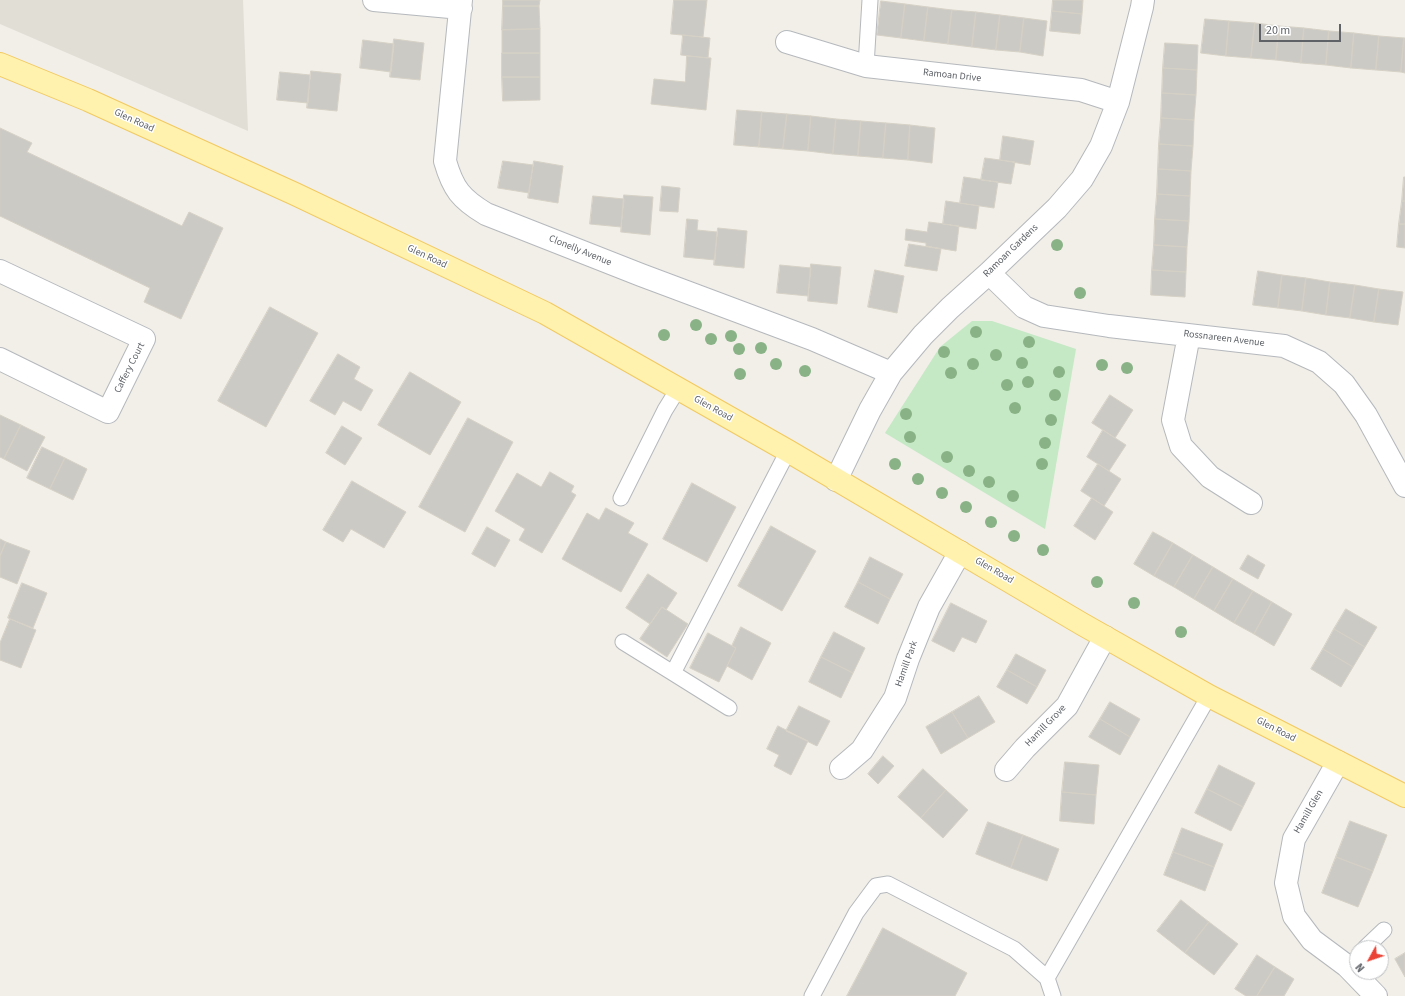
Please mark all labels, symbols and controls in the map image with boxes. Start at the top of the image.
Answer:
scale bar [1261,16,1343,42]
text: 20 m [1266,22,1290,39]
street label: Ramoan Drive [922,67,982,85]
street label: Glen Road [112,107,156,135]
street label: Ramoan Gardens [981,222,1041,280]
street label: Clonelly Avenue [547,233,613,269]
street label: Glen Road [405,243,449,271]
street label: Rossnareen Avenue [1183,328,1265,350]
street label: Caffery Court [112,341,148,395]
street label: Glen Road [691,393,735,425]
street label: Glen Road [973,555,1015,587]
street label: Hamill Park [893,639,921,689]
street label: Hamill Grove [1023,702,1069,750]
street label: Glen Road [1254,715,1298,745]
street label: Hamill Glen [1292,788,1326,836]
north arrow [1349,940,1389,980]
text: N [1352,960,1368,975]

